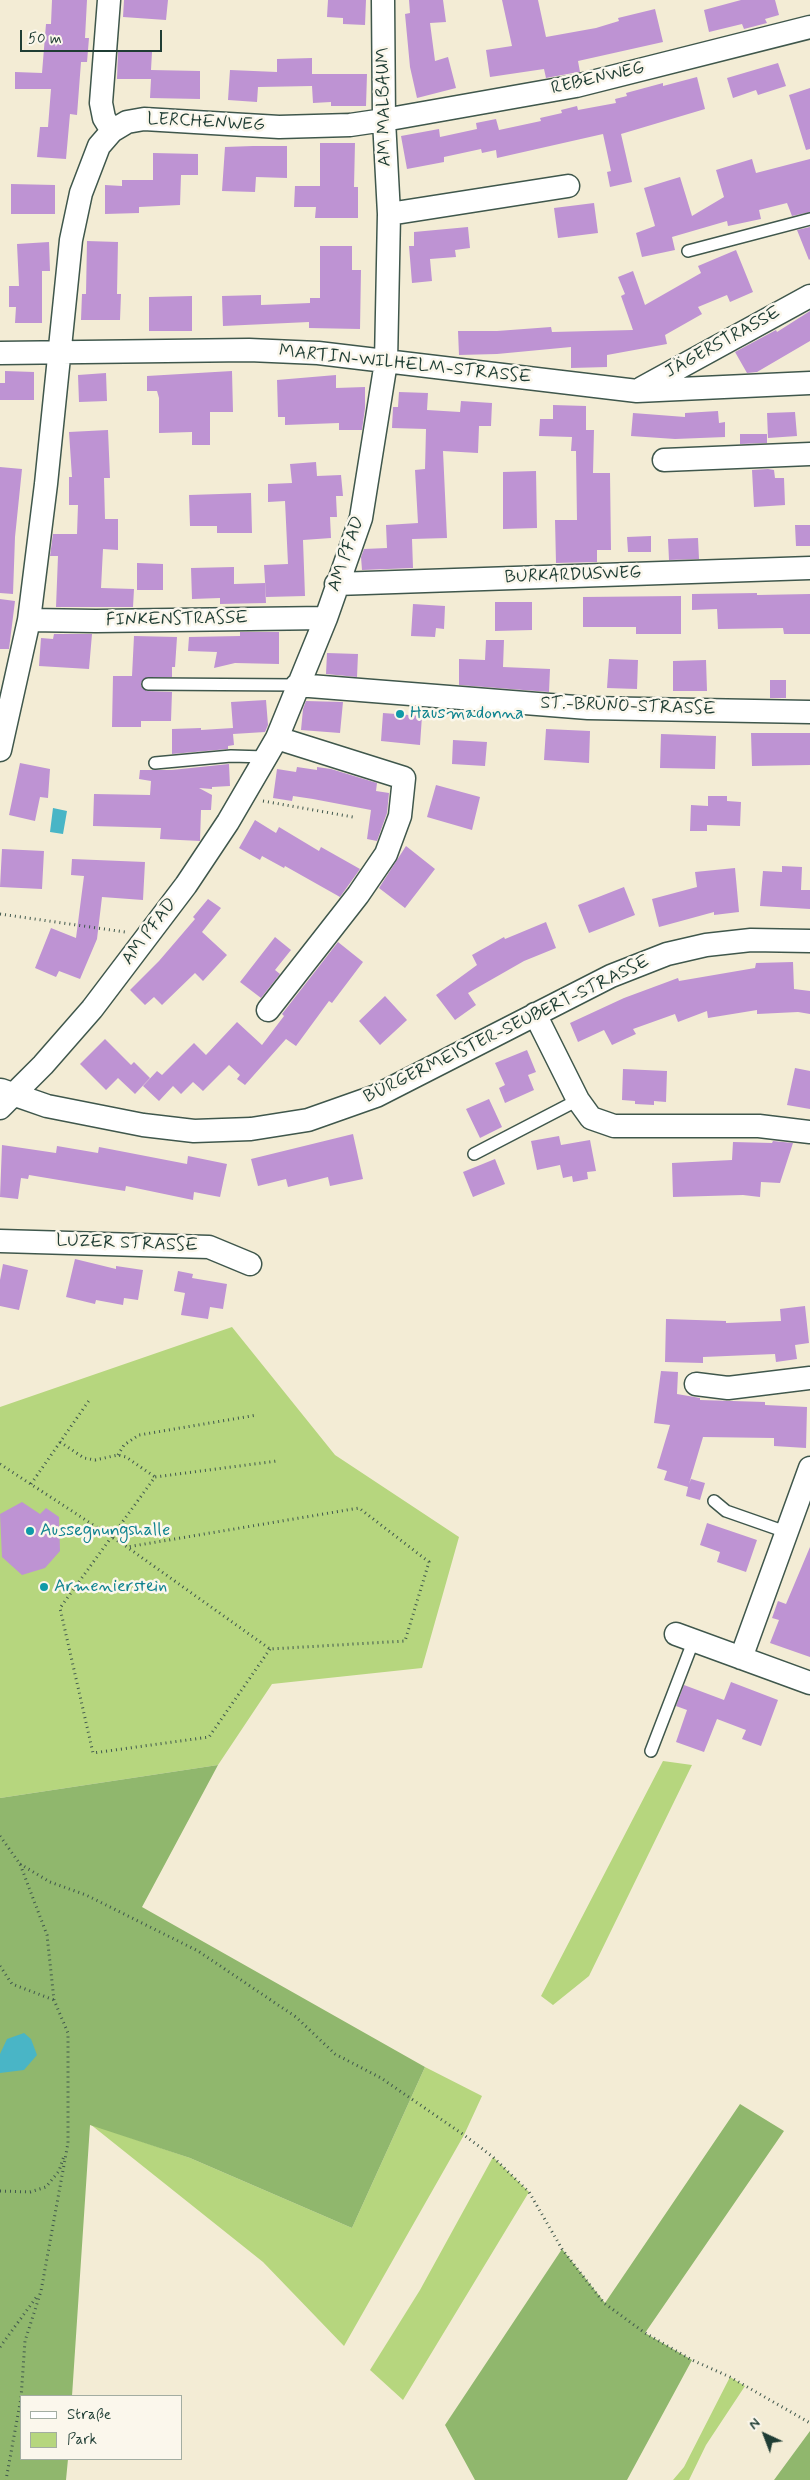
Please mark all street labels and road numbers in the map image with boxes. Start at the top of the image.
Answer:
street label: AM MALBAUM [373,47,397,167]
street label: REBENWEG [549,58,647,100]
street label: LERCHENWEG [147,109,265,137]
street label: JÄGERSTRASSE [661,302,785,384]
street label: MARTIN-WILHELM-STRASSE [278,341,532,389]
street label: AM PFAD [324,514,370,594]
street label: BURKARDUSWEG [504,563,642,589]
street label: FINKENSTRASSE [106,608,248,632]
street label: ST.-BRUNO-STRASSE [540,693,716,721]
street label: AM PFAD [118,894,182,970]
street label: BÜRGERMEISTER-SEUBERT-STRASSE [361,951,653,1109]
street label: LUZER STRASSE [56,1231,198,1257]

